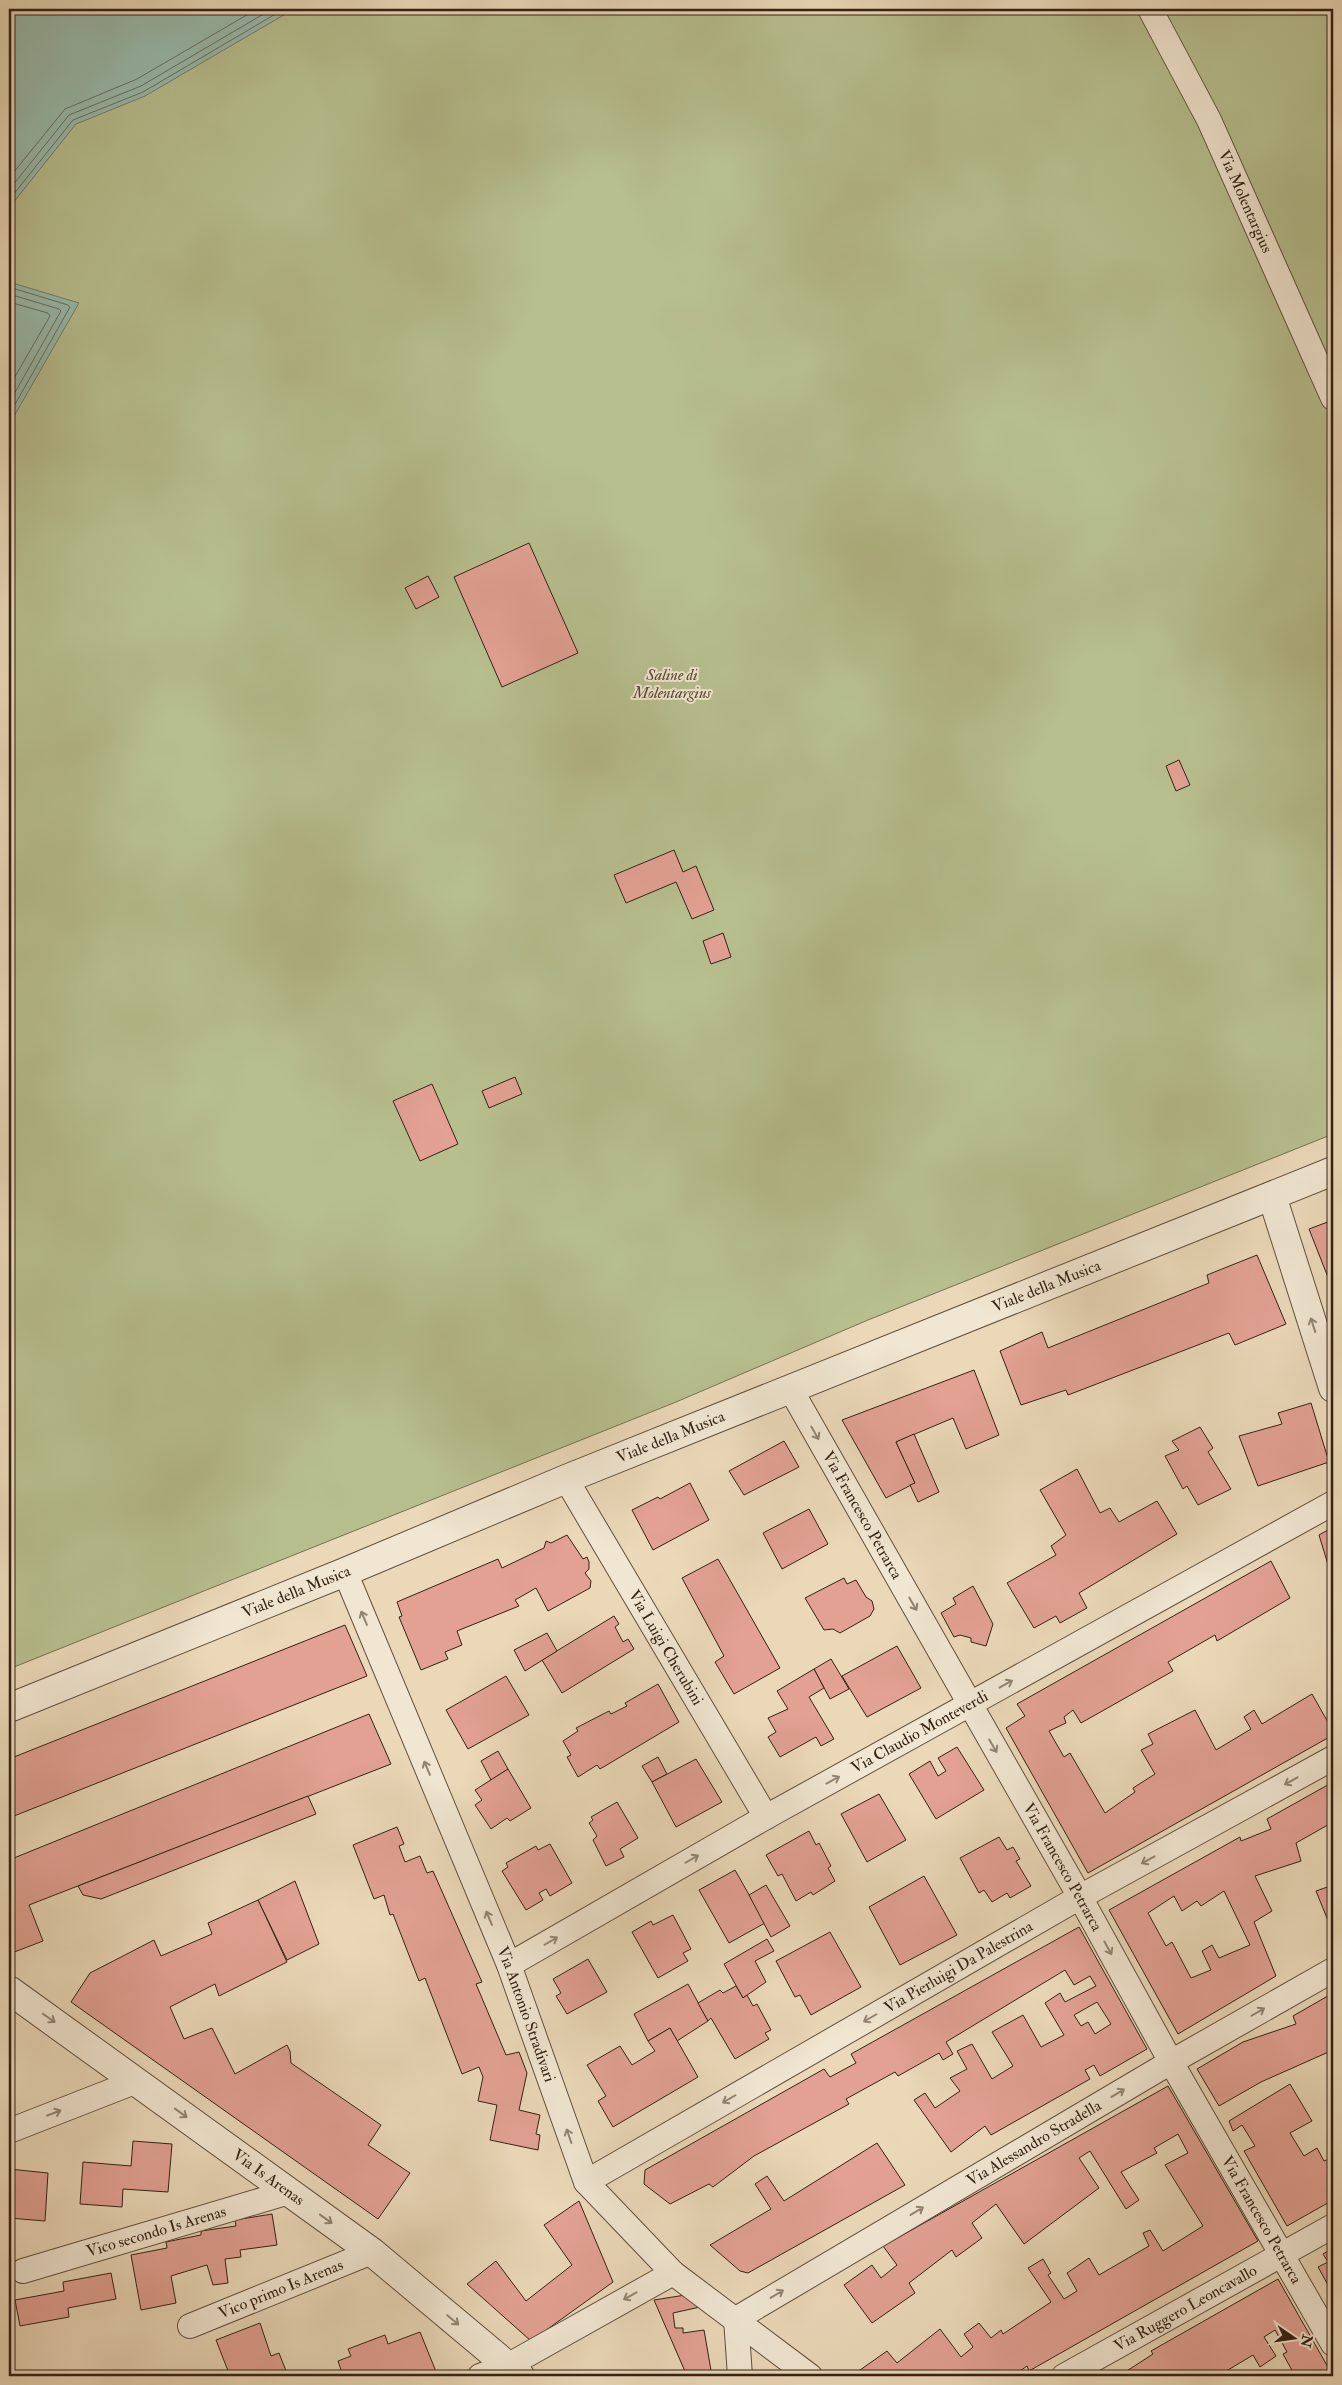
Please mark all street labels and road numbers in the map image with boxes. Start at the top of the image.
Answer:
street label: Via Molentargius [1214,147,1277,256]
street label: Viale della Musica [989,1255,1104,1317]
street label: Viale della Musica [613,1406,728,1468]
street label: Via Francesco Petrarca [818,1447,907,1583]
street label: Viale della Musica [239,1561,354,1623]
street label: Via Luigi Cherubini [624,1586,708,1709]
street label: Via Claudio Monteverdi [847,1686,992,1778]
street label: Via Francesco Petrarca [1018,1799,1107,1935]
street label: Via Pierluigi Da Palestrina [880,1916,1037,2018]
street label: Via Antonio Stradivari [492,1944,560,2085]
street label: Via Alessandro Stradella [963,2095,1105,2191]
street label: Via Is Arenas [229,2145,308,2210]
street label: Via Francesco Petrarca [1217,2152,1306,2288]
street label: Vico secondo Is Arenas [84,2201,229,2262]
street label: Vico primo Is Arenas [215,2255,346,2323]
street label: Via Ruggero Leoncavallo [1110,2260,1261,2356]

